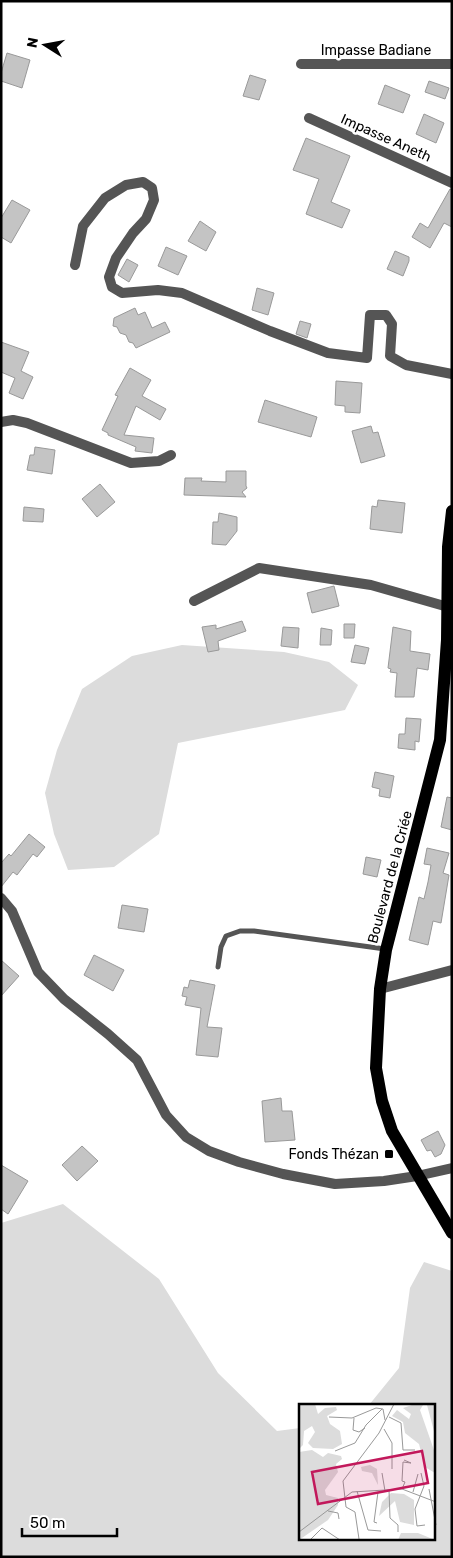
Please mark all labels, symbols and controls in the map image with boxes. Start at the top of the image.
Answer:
north arrow [20,20,70,70]
text: N [23,36,42,49]
street label: Impasse Badiane [321,42,432,59]
street label: Impasse Aneth [338,110,434,166]
street label: Boulevard de la Criée [364,809,416,945]
place label: Fonds Thézan [288,1146,379,1163]
marker: Fonds Thézan [383,1148,395,1160]
inset map [299,1404,436,1540]
scale bar [22,1506,118,1538]
text: 50 m [30,1514,65,1532]

